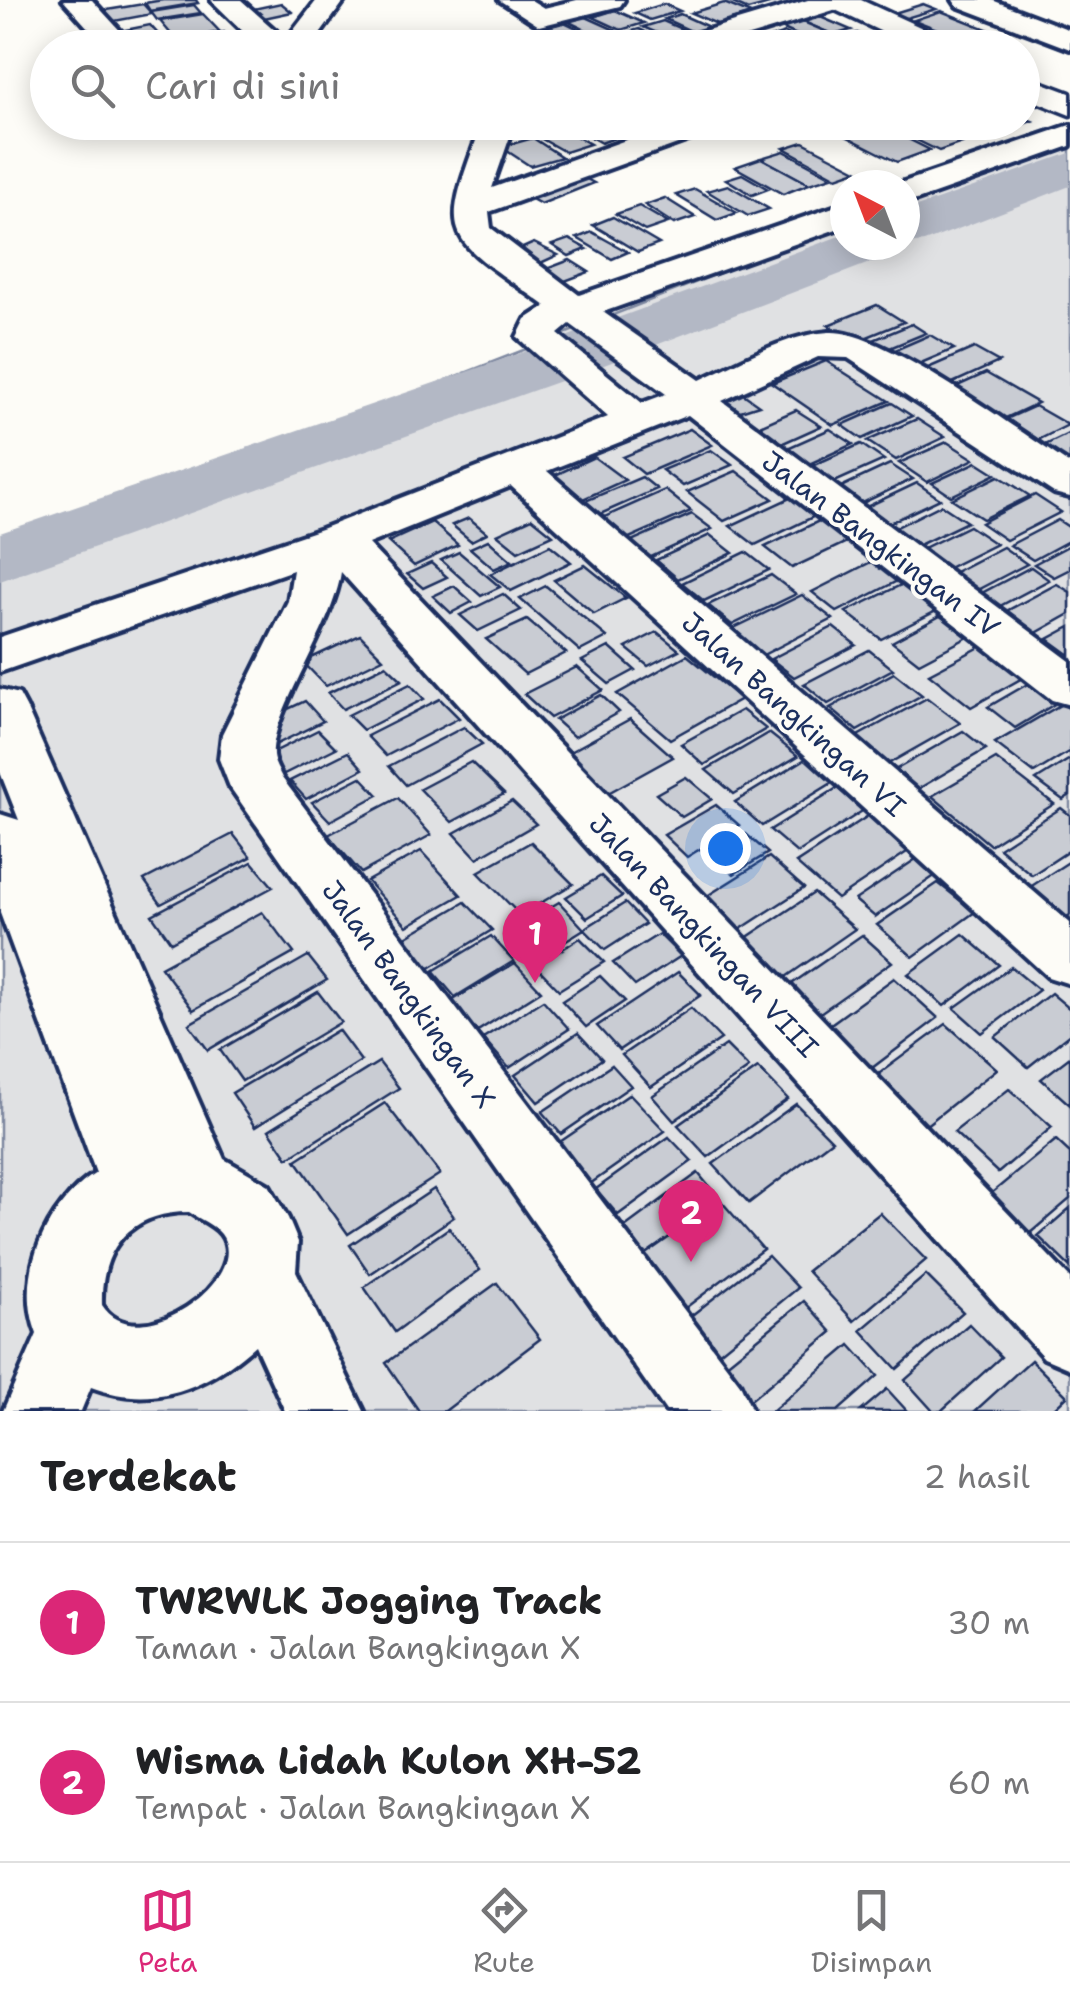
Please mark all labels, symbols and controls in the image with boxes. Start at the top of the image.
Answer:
search box [30,30,1040,140]
icon: search [65,58,120,113]
text: Cari di sini [145,60,341,111]
north arrow [830,170,920,260]
street label: Jalan Bangkingan IV [754,442,1008,646]
street label: Jalan Bangkingan VI [674,603,914,825]
street label: Jalan Bangkingan VIII [581,805,827,1065]
your location [700,823,751,874]
street label: Jalan Bangkingan X [313,872,505,1116]
pin: 1 [502,900,568,983]
pin: 2 [658,1180,724,1262]
text: Terdekat [40,1448,237,1504]
text: 2 hasil [924,1455,1030,1498]
text: TWRWLK Jogging Track [135,1575,603,1626]
text: 1 [65,1601,80,1644]
text: 30 m [947,1601,1030,1644]
text: Taman · Jalan Bangkingan X [135,1626,581,1669]
text: Wisma Lidah Kulon XH-52 [135,1735,642,1786]
text: 2 [61,1761,84,1804]
text: 60 m [948,1761,1030,1804]
text: Tempat · Jalan Bangkingan X [135,1786,591,1829]
tab: Peta [138,1883,197,1981]
tab: Rute [473,1883,535,1981]
tab: Disimpan [811,1883,932,1981]

